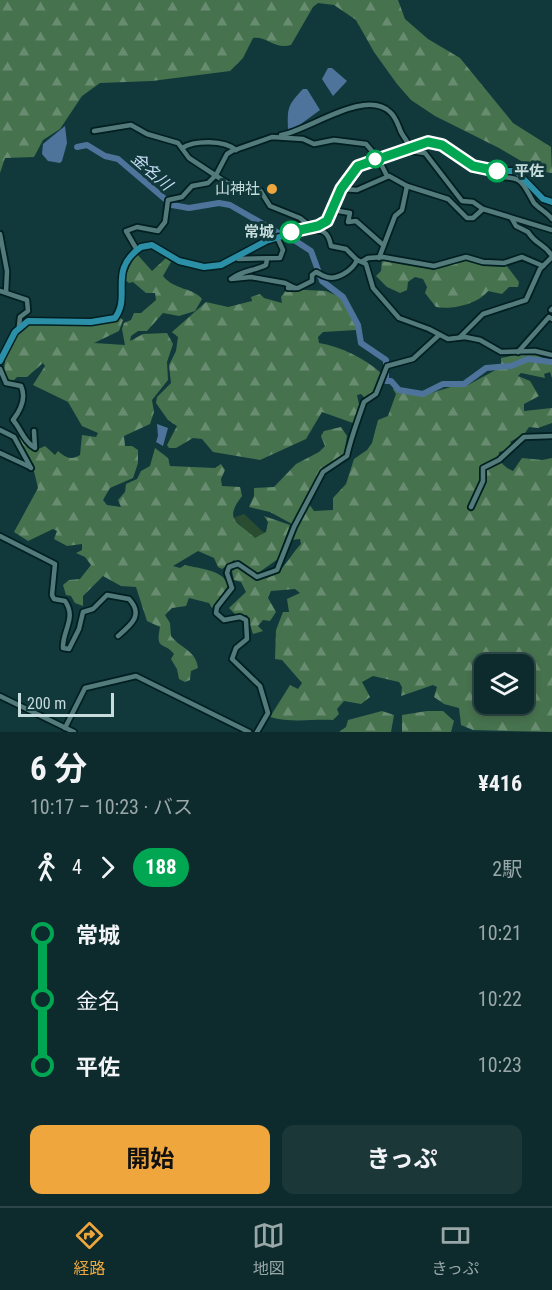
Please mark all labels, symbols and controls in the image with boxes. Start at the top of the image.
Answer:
water label: 金名川 [127,148,178,196]
unlabelled marker [366,150,384,168]
marker: 平佐 [486,160,508,182]
place label: 平佐 [514,162,544,180]
place label: 山神社 [215,180,260,198]
marker: 山神社 [265,182,279,196]
marker: 常城 [280,221,302,243]
place label: 常城 [244,223,274,241]
map controls [474,654,534,714]
button: layers [474,654,534,714]
scale bar [18,690,114,718]
text: 200 m [27,694,66,713]
text: 6 分 [30,749,87,788]
text: ¥416 [478,771,522,796]
text: 10:17 – 10:23 · バス [30,795,193,819]
icon: walk [30,851,63,884]
icon: forward [91,851,124,884]
text: 4 [72,855,82,879]
text: 188 [145,855,177,879]
text: 2駅 [492,857,522,881]
text: 10:21 [478,921,522,945]
text: 常城 [76,923,120,948]
text: 10:22 [478,987,522,1011]
text: 金名 [76,989,120,1014]
text: 10:23 [478,1053,522,1077]
text: 平佐 [76,1055,120,1080]
button: 開始 [30,1125,270,1194]
button: きっぷ [282,1125,522,1194]
tab: 経路 [73,1219,106,1279]
tab: 地図 [252,1219,285,1279]
tab: きっぷ [432,1219,479,1279]

